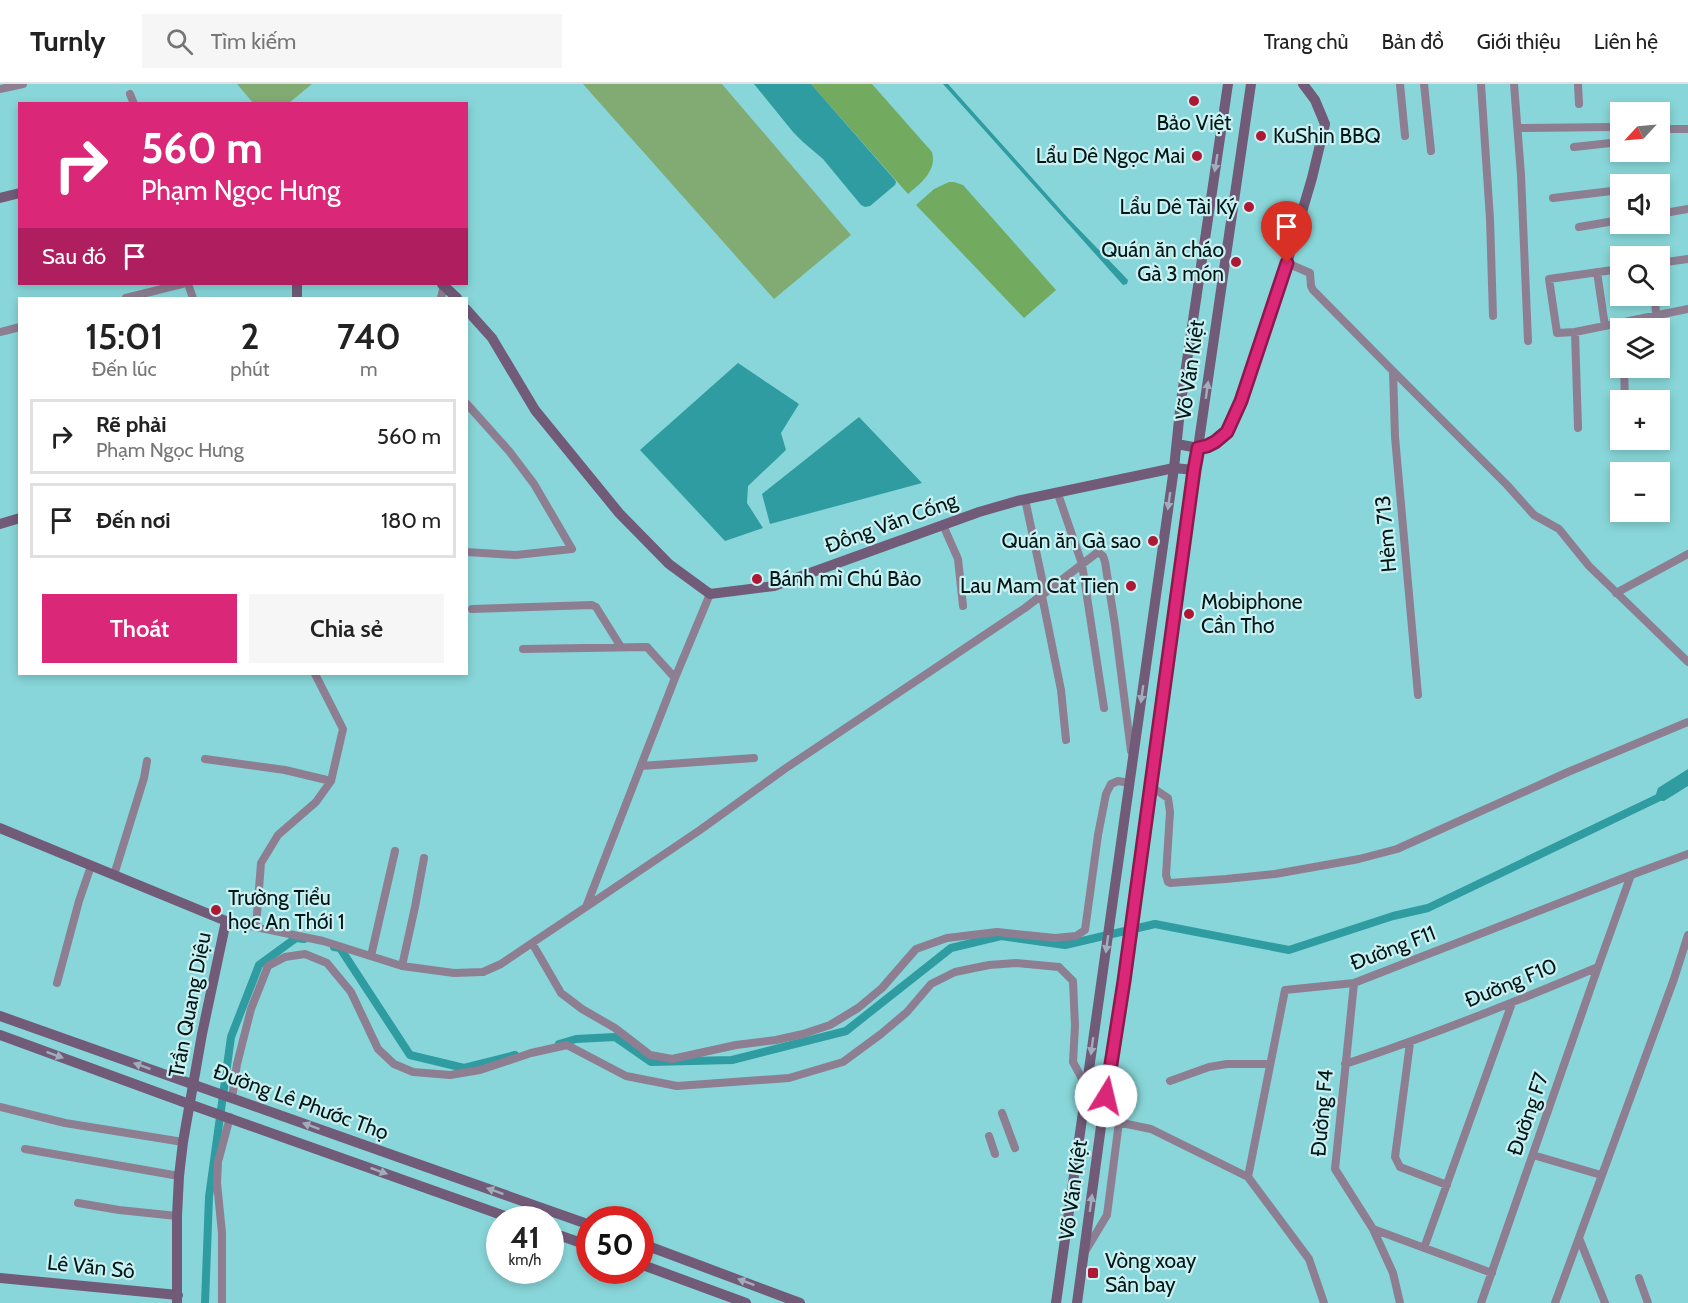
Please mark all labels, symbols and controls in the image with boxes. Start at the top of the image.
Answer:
search box [142,14,562,68]
text: Turnly [30,24,106,58]
icon: search [163,25,196,58]
text: Tìm kiếm [211,28,296,55]
text: Trang chủ [1264,29,1349,54]
text: Bản đồ [1382,29,1444,54]
text: Giới thiệu [1477,29,1561,54]
text: Liên hệ [1594,29,1658,54]
marker: Bảo Việt [1187,94,1201,108]
north arrow [1610,102,1670,162]
map controls [1610,102,1670,522]
place label: Bảo Việt [1157,110,1231,135]
text: 560 m [141,122,263,174]
place label: KuShin BBQ [1273,123,1381,148]
icon: right [42,126,120,204]
marker: KuShin BBQ [1254,129,1268,143]
place label: Lẩu Dê Ngọc Mai [1036,143,1185,168]
marker: Lẩu Dê Ngọc Mai [1190,149,1204,163]
one-way arrow [1212,153,1221,172]
text: Phạm Ngọc Hưng [141,174,340,207]
button: sound [1610,174,1670,234]
place label: Lẩu Dê Tài Ký [1120,194,1237,219]
marker: Lẩu Dê Tài Ký [1242,200,1256,214]
pin [1261,201,1312,263]
icon: arrive [1270,210,1303,243]
place label: Quán ăn cháo Gà 3 món [1101,237,1224,286]
icon: arrive [118,240,151,273]
text: Sau đó [42,243,106,270]
button: search [1610,246,1670,306]
marker: Quán ăn cháo Gà 3 món [1229,255,1243,269]
text: 15:01 [85,314,163,358]
text: 2 [240,314,259,358]
text: 740 [337,314,401,358]
street label: Võ Văn Kiệt [1170,318,1209,422]
button: layers [1610,318,1670,378]
text: Đến lúc [92,357,157,381]
text: phút [230,357,269,381]
text: m [360,357,378,381]
one-way arrow [1202,380,1211,399]
button: + [1610,390,1670,450]
text: Rẽ phải [96,411,167,438]
icon: right [45,420,78,453]
text: 560 m [377,423,441,450]
text: Phạm Ngọc Hưng [96,438,244,462]
button: − [1610,462,1670,522]
street label: Đồng Văn Cống [821,487,961,558]
one-way arrow [1165,492,1174,511]
street label: Hẻm 713 [1370,494,1401,574]
icon: arrive [45,504,78,537]
text: Đến nơi [96,507,170,534]
text: 180 m [381,507,441,534]
place label: Quán ăn Gà sao [1002,528,1141,553]
marker: Quán ăn Gà sao [1146,534,1160,548]
place label: Bánh mì Chú Bảo [769,566,921,591]
marker: Bánh mì Chú Bảo [750,572,764,586]
place label: Lau Mam Cat Tien [960,573,1119,598]
marker: Lau Mam Cat Tien [1124,579,1138,593]
place label: Mobiphone Cần Thơ [1201,589,1303,638]
button: Thoát [42,594,237,663]
button: Chia sẻ [249,594,444,663]
marker: Mobiphone Cần Thơ [1182,607,1196,621]
one-way arrow [1138,685,1147,704]
place label: Trường Tiểu học An Thới 1 [228,885,345,934]
marker: Trường Tiểu học An Thới 1 [209,903,223,917]
street label: Đường F11 [1347,920,1439,975]
street label: Trần Quang Diệu [163,930,216,1080]
one-way arrow [1102,935,1111,954]
street label: Đường F10 [1461,953,1561,1012]
one-way arrow [1088,1037,1097,1056]
one-way arrow [46,1050,64,1060]
street label: Đường Lê Phước Thọ [210,1058,392,1145]
one-way arrow [133,1061,151,1071]
position arrow [1074,1064,1138,1128]
street label: Đường F4 [1305,1068,1338,1157]
street label: Đường F7 [1502,1069,1554,1159]
one-way arrow [302,1121,320,1131]
street label: Võ Văn Kiệt [1053,1138,1092,1242]
one-way arrow [370,1166,388,1176]
one-way arrow [486,1186,504,1196]
one-way arrow [1086,1194,1096,1213]
speed limit sign: 50 [576,1206,654,1284]
text: 41 [510,1219,540,1256]
place label: Vòng xoay Sân bay [1105,1248,1197,1297]
street label: Lê Văn Sô [46,1249,136,1284]
text: km/h [509,1251,541,1269]
marker: Vòng xoay Sân bay [1086,1266,1100,1280]
one-way arrow [737,1277,755,1287]

